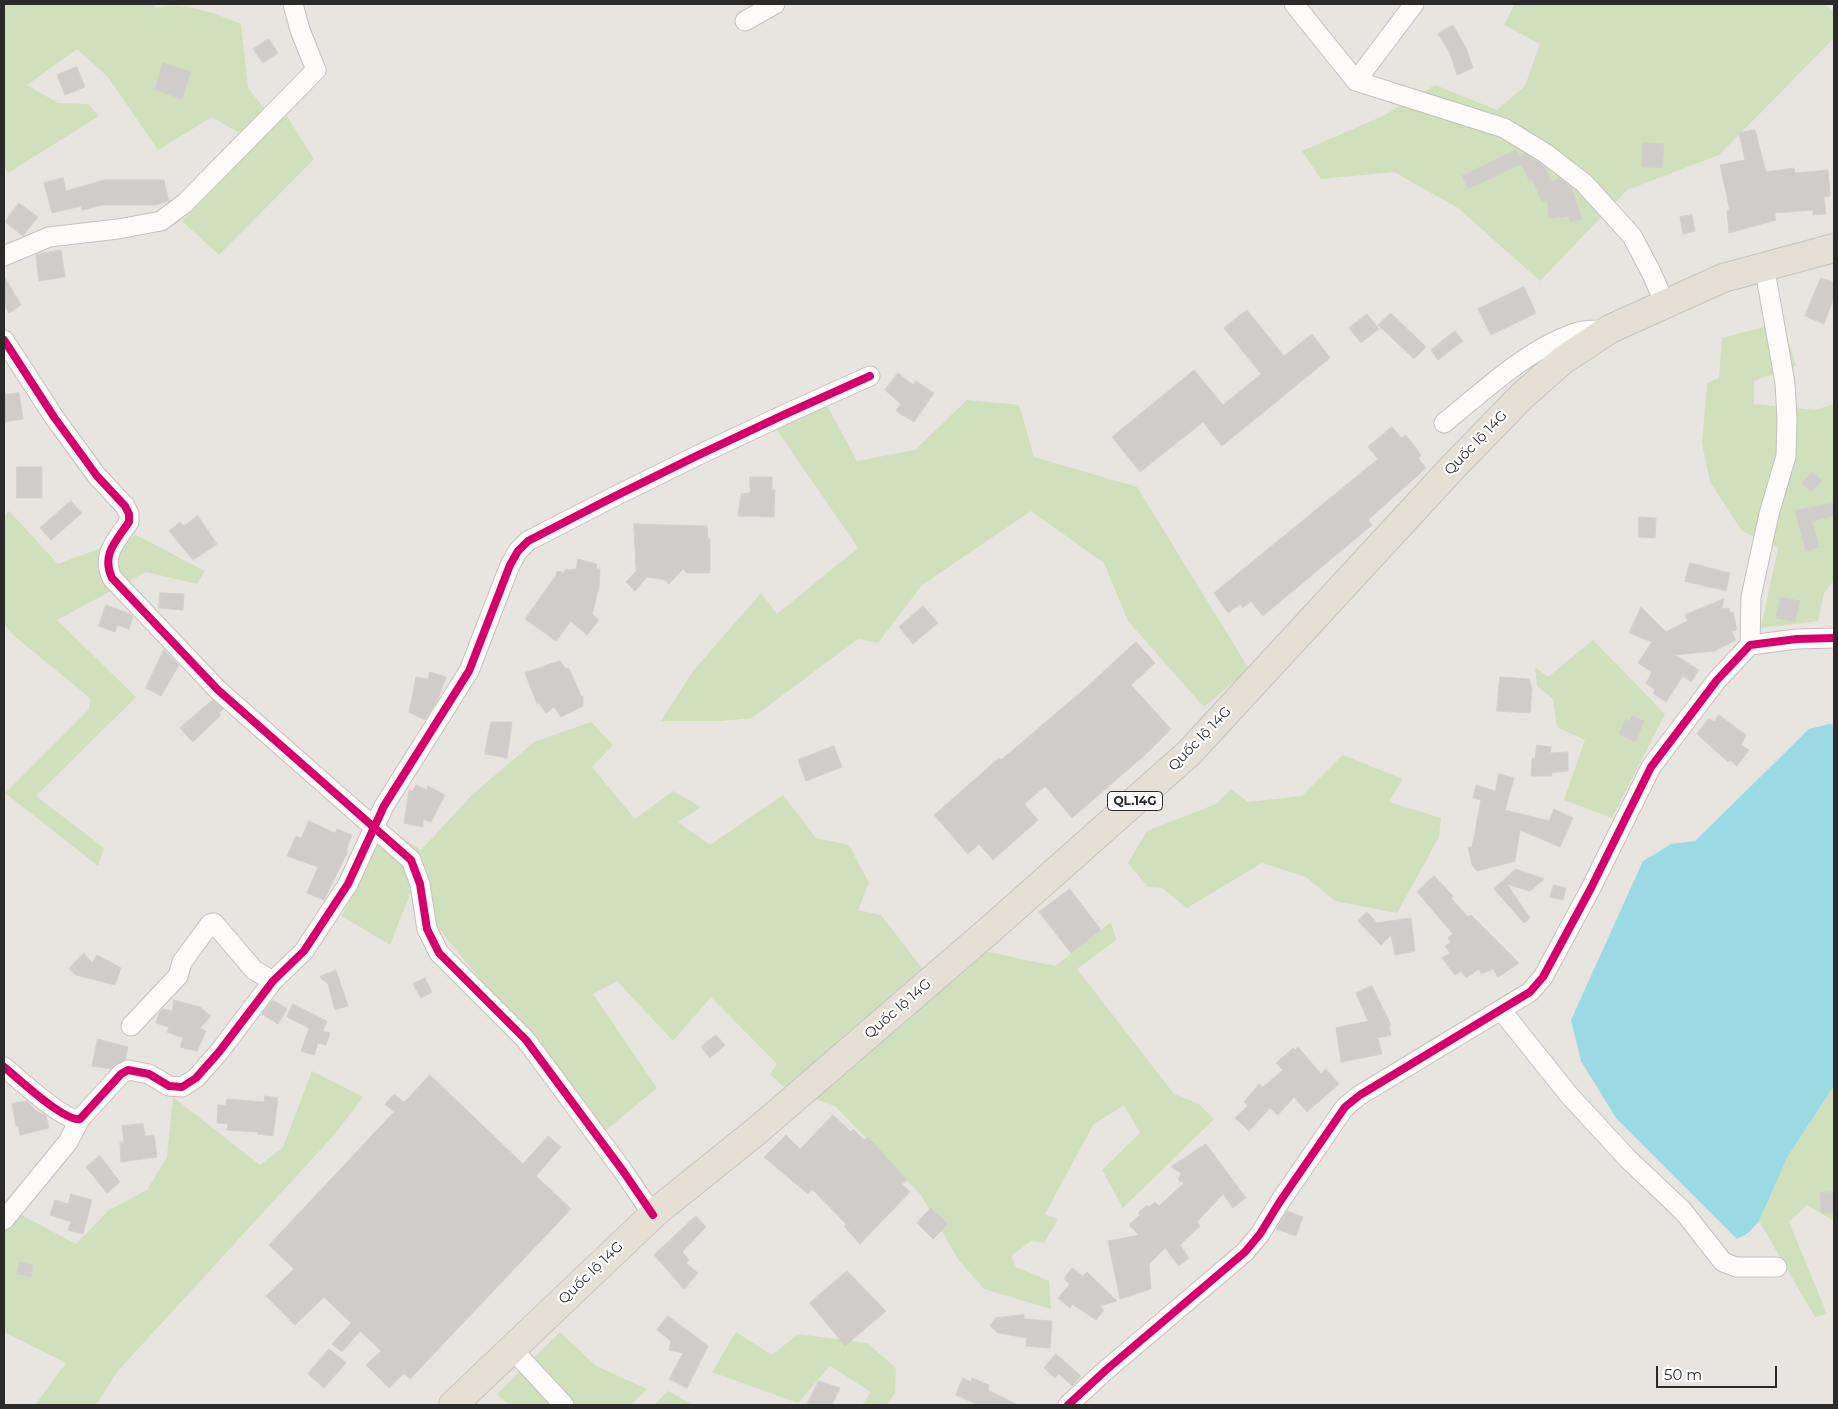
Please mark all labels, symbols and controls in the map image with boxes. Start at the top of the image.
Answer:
street label: Quốc lộ 14G [1441,407,1511,479]
street label: Quốc lộ 14G [1165,703,1235,775]
road number: QL.14G [1108,791,1162,810]
street label: Quốc lộ 14G [861,975,935,1043]
street label: Quốc lộ 14G [555,1238,627,1308]
scale bar [1658,1356,1779,1388]
text: 50 m [1664,1365,1702,1384]

